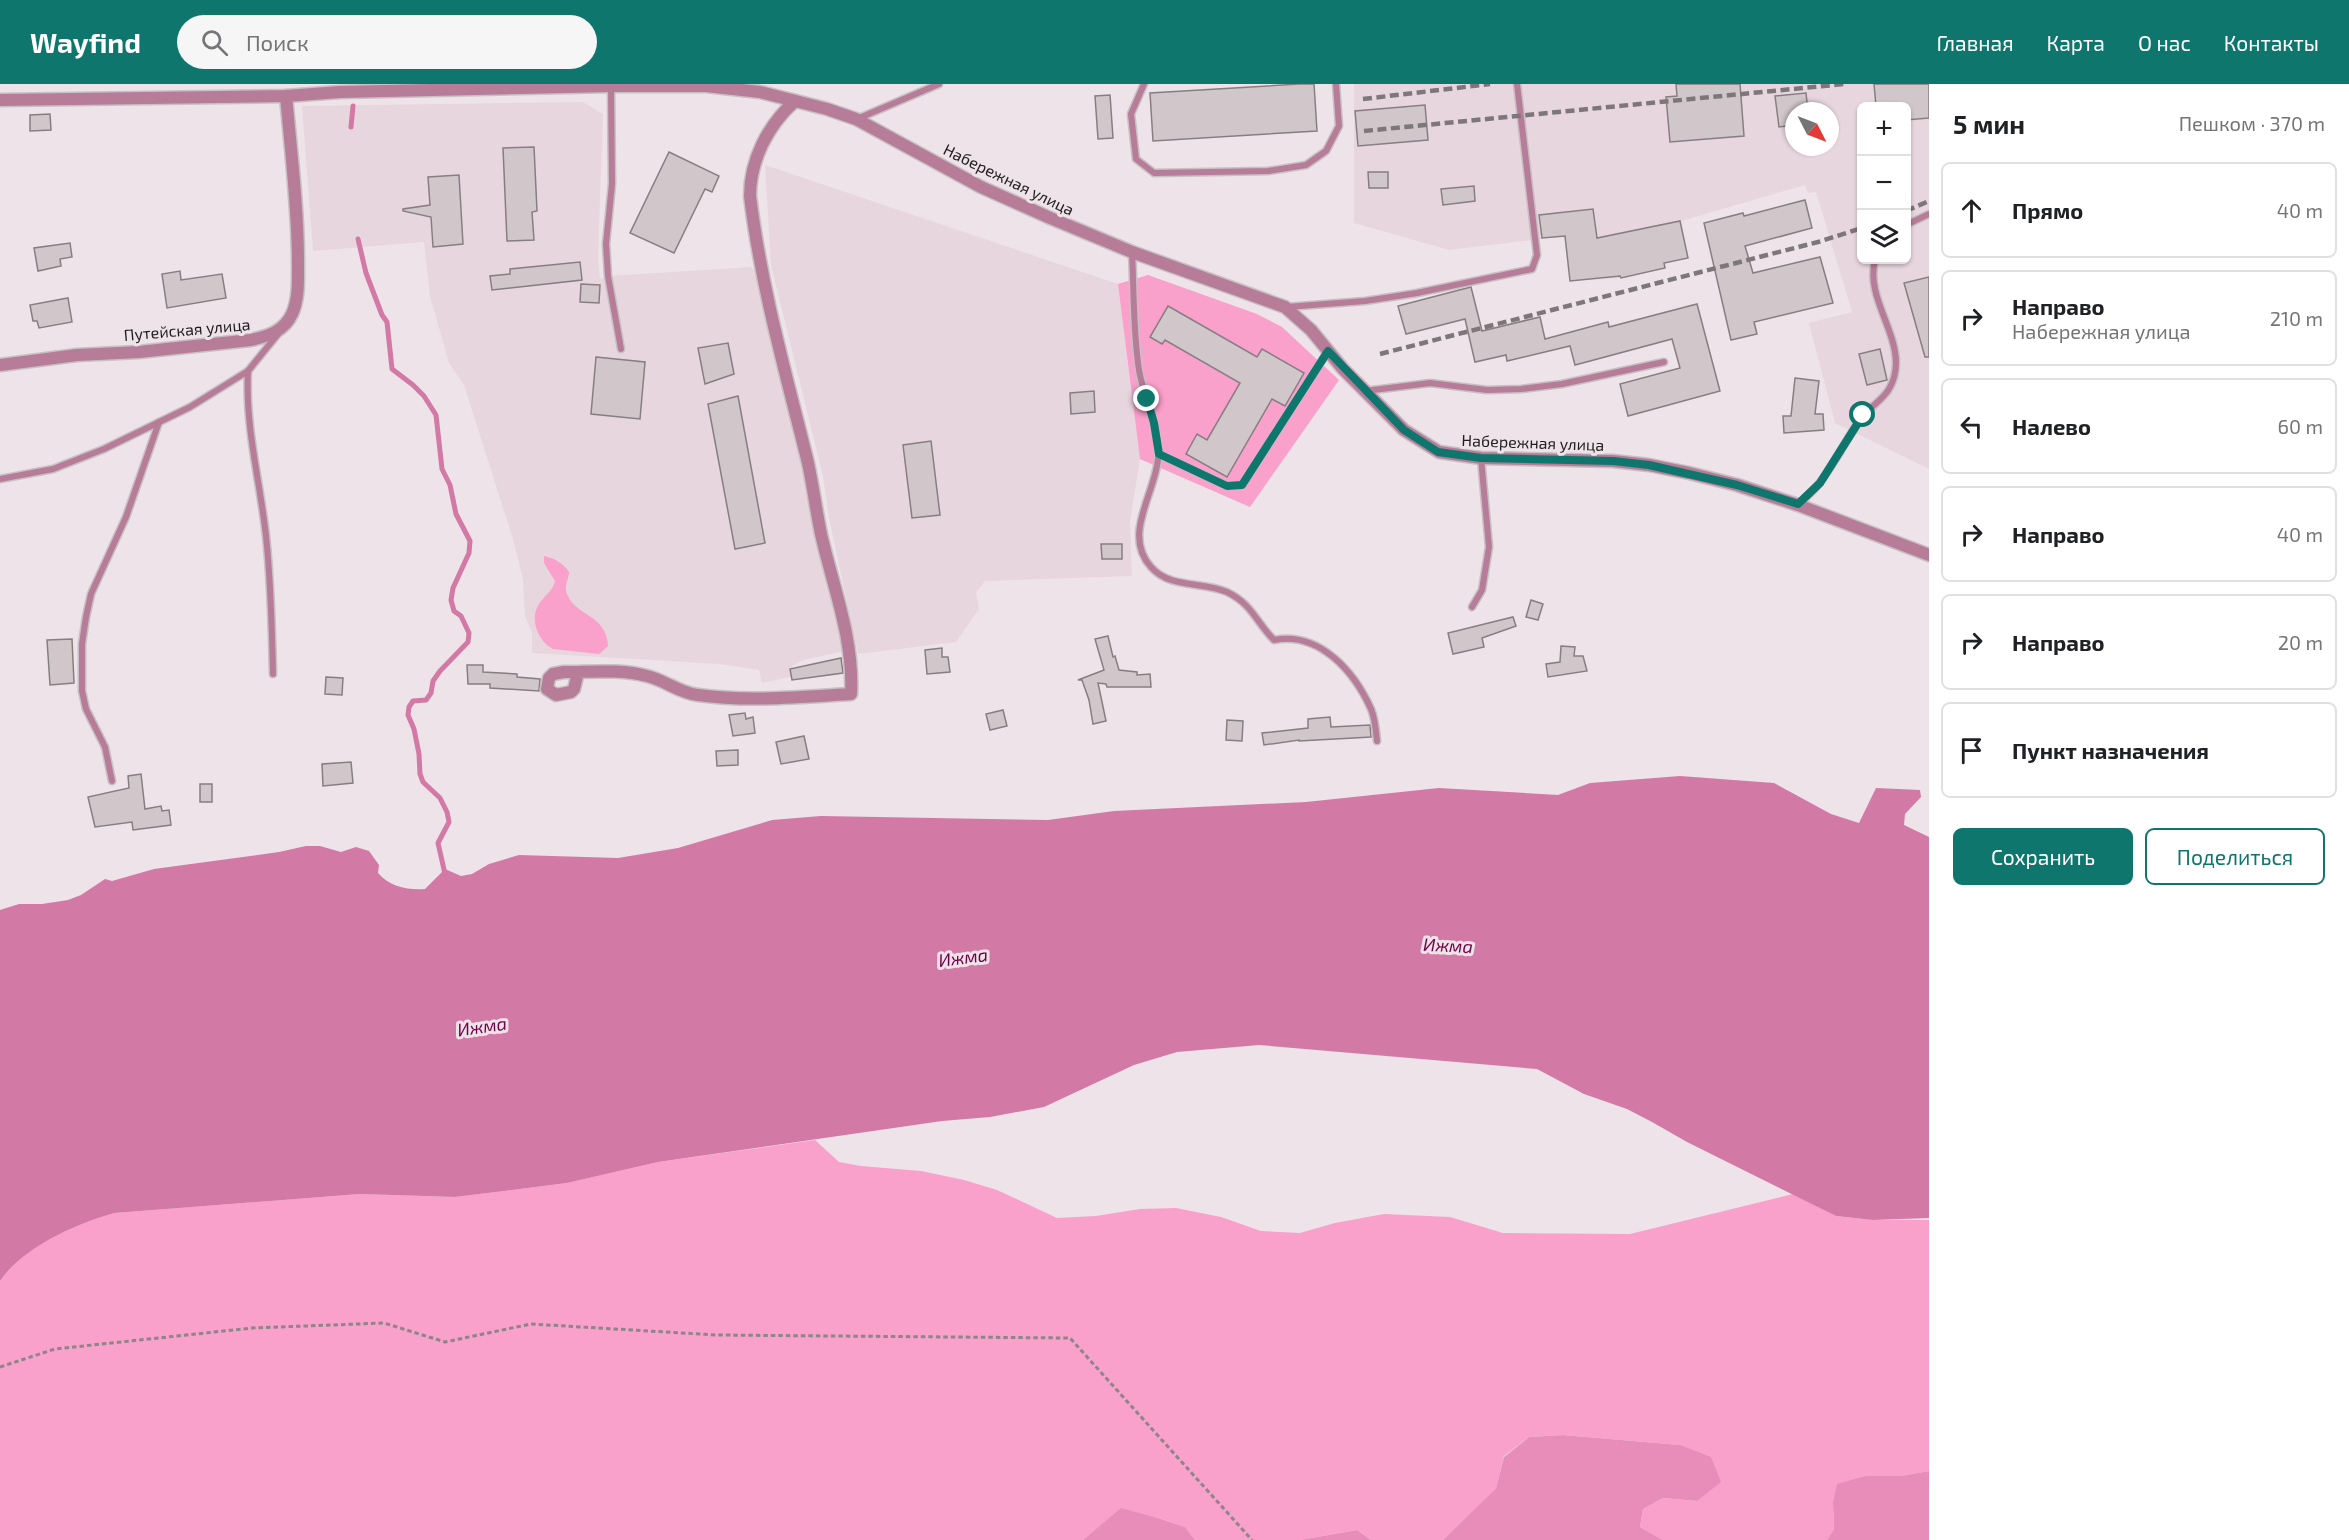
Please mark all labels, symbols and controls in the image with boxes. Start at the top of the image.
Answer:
search box [177,15,597,69]
text: Wayfind [30,25,141,59]
icon: search [198,26,231,59]
text: Поиск [246,29,309,55]
text: Главная [1937,30,2014,55]
text: Карта [2047,30,2105,55]
text: О нас [2138,30,2191,55]
text: Контакты [2224,30,2319,55]
north arrow [1785,102,1839,156]
map controls [1857,102,1911,264]
button: + [1857,102,1911,156]
text: 5 мин [1953,108,2025,139]
text: Пешком · 370 m [2179,111,2325,135]
street label: Набережная улица [940,139,1077,220]
button: − [1857,156,1911,210]
icon: ahead [1955,194,1988,227]
text: Прямо [2012,197,2083,223]
text: 40 m [2277,198,2323,222]
button: layers [1857,210,1911,264]
text: Направо [2012,293,2105,319]
icon: right [1955,302,1988,335]
text: 210 m [2270,306,2323,330]
street label: Путейская улица [123,314,251,345]
text: Набережная улица [2012,319,2191,343]
route end [1133,385,1159,411]
route start [1849,401,1875,427]
icon: left [1955,410,1988,443]
text: Налево [2012,413,2091,439]
text: 60 m [2278,414,2323,438]
street label: Набережная улица [1461,430,1605,455]
icon: right [1955,518,1988,551]
text: Направо [2012,521,2105,547]
text: 40 m [2277,522,2323,546]
icon: right [1955,626,1988,659]
text: Направо [2012,629,2105,655]
text: 20 m [2278,630,2323,654]
icon: arrive [1955,734,1988,767]
text: Пункт назначения [2012,737,2209,763]
button: Сохранить [1953,828,2133,885]
button: Поделиться [2145,828,2325,885]
water label: Ижма [1423,933,1473,957]
water label: Ижма [937,943,989,971]
water label: Ижма [456,1012,508,1040]

